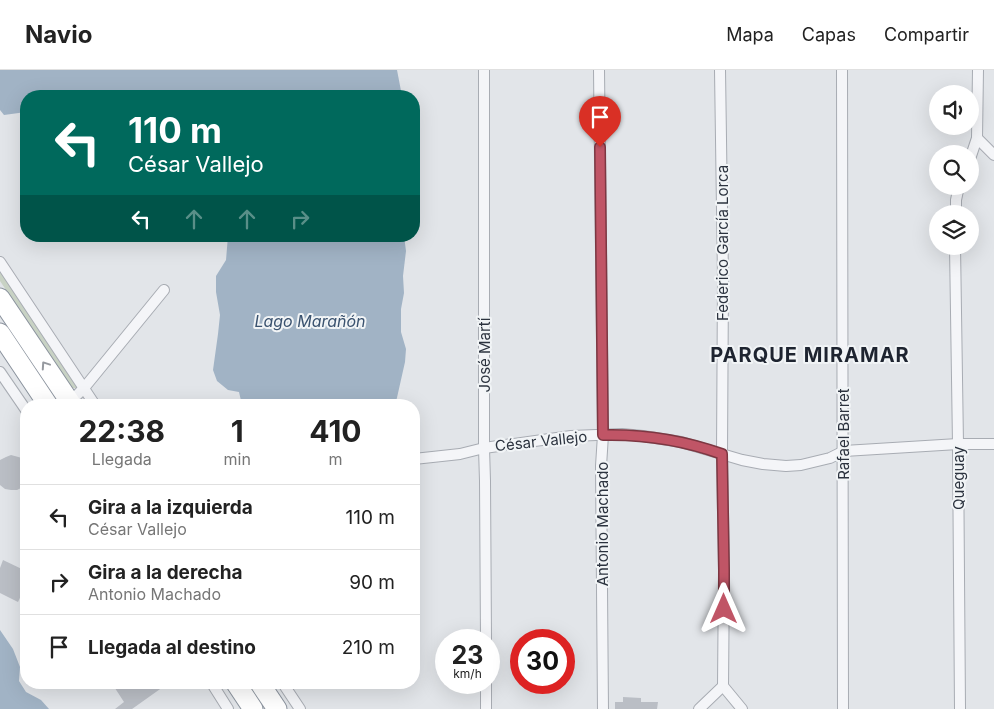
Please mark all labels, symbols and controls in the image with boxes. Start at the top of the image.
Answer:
text: Navio [25,20,92,49]
text: Mapa [726,24,774,45]
text: Capas [802,24,856,45]
text: Compartir [884,24,969,45]
map controls [929,85,979,255]
button: sound [929,85,979,135]
pin [579,96,621,147]
icon: arrive [586,103,614,131]
text: 110 m [128,109,222,151]
icon: left [45,110,110,175]
button: search [929,145,979,195]
text: César Vallejo [128,151,264,177]
street label: Federico García Lorca [713,165,732,321]
icon: left [127,205,155,233]
icon: ahead [180,205,208,233]
icon: ahead [233,205,261,233]
icon: right [286,205,314,233]
button: layers [929,205,979,255]
water label: Lago Marañón [254,311,366,331]
street label: José Martí [475,317,494,392]
district label: PARQUE MIRAMAR [710,343,910,367]
one-way arrow [42,361,51,370]
street label: Rafael Barret [834,388,853,480]
text: 22:38 [78,413,165,449]
text: 1 [231,413,244,449]
text: 410 [309,413,362,449]
street label: César Vallejo [494,427,588,455]
street label: Queguay [949,446,968,510]
text: Llegada [92,449,152,469]
text: min [224,449,251,469]
text: m [328,449,342,469]
street label: Antonio Machado [593,462,612,586]
text: Gira a la izquierda [88,496,253,519]
icon: left [45,503,73,531]
text: 110 m [346,506,395,529]
text: César Vallejo [88,519,187,539]
text: Gira a la derecha [88,561,243,584]
icon: right [45,568,73,596]
text: 90 m [349,571,395,594]
position arrow [697,582,749,634]
text: Antonio Machado [88,584,221,604]
speed limit sign: 30 [510,629,575,694]
icon: arrive [45,633,73,661]
text: Llegada al destino [88,636,256,659]
text: 210 m [342,636,395,659]
text: 23 [452,640,483,670]
text: km/h [453,666,482,681]

